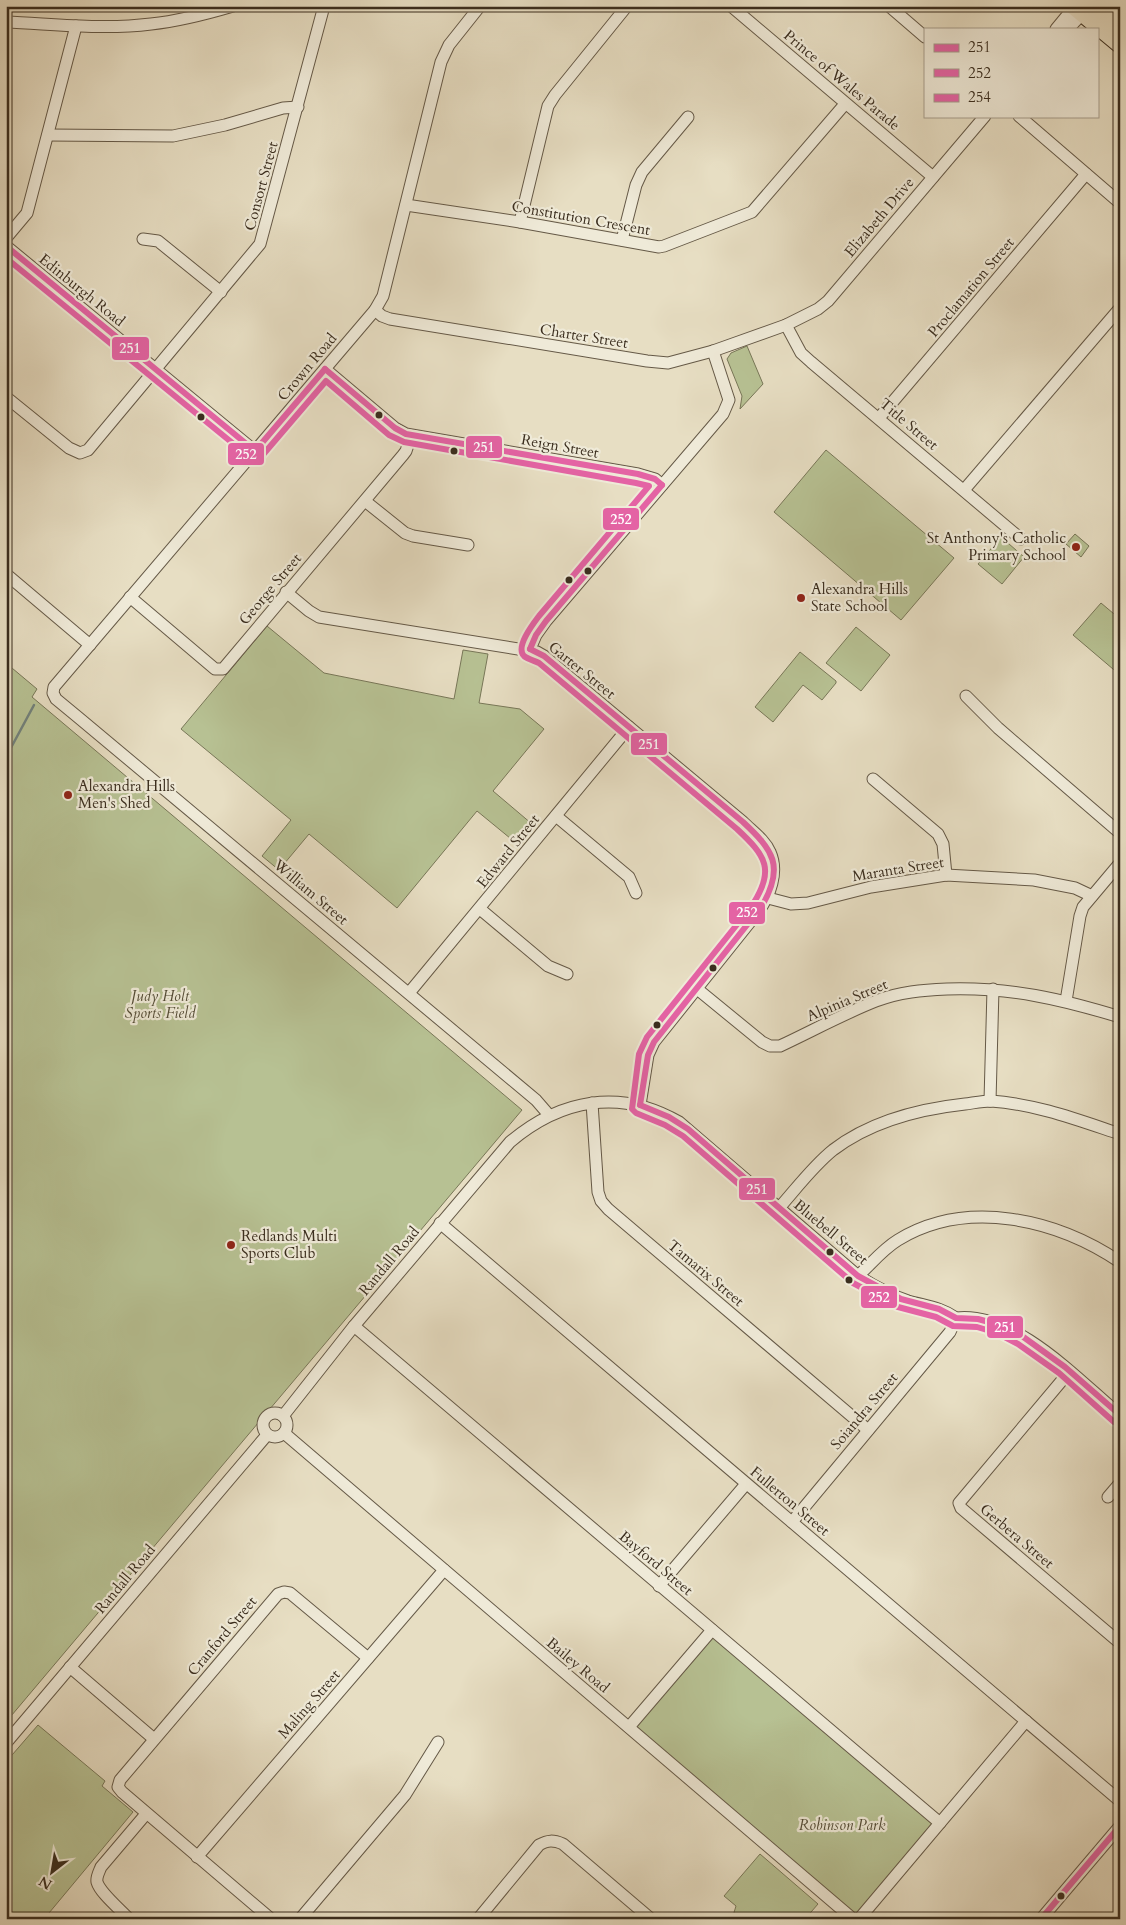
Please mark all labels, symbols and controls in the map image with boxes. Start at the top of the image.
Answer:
street label: Prince of Wales Parade [780,25,905,135]
legend [924,28,1098,118]
text: 251 [968,37,991,57]
text: 252 [968,63,991,83]
text: 254 [968,87,991,107]
street label: Consort Street [239,139,283,233]
street label: Elizabeth Drive [840,173,918,261]
street label: Constitution Crescent [510,196,652,240]
street label: Proclamation Street [923,233,1019,341]
street label: Edinburgh Road [35,249,129,331]
street label: Charter Street [539,319,630,353]
street label: Crown Road [273,329,341,405]
line badge: 251 [111,336,150,361]
text: 251 [119,339,141,358]
street label: Title Street [875,394,943,455]
unlabelled marker [374,410,384,420]
unlabelled marker [196,412,206,422]
street label: Reign Street [520,429,601,463]
line badge: 251 [465,435,503,459]
text: 251 [473,438,495,457]
line badge: 252 [227,442,265,466]
text: 252 [235,445,257,464]
unlabelled marker [449,446,459,456]
line badge: 252 [602,507,640,531]
text: 252 [610,510,632,529]
place label: St Anthony's Catholic Primary School [927,528,1066,565]
marker: St Anthony's Catholic Primary School [1070,541,1082,553]
street label: George Street [234,549,306,629]
unlabelled marker [583,566,593,576]
unlabelled marker [564,575,574,585]
place label: Alexandra Hills State School [811,579,908,616]
marker: Alexandra Hills State School [795,592,807,604]
street label: Garter Street [544,637,620,703]
line badge: 251 [630,732,668,756]
text: 251 [638,735,660,754]
place label: Alexandra Hills Men's Shed [78,776,175,813]
marker: Alexandra Hills Men's Shed [62,789,74,801]
street label: Edward Street [472,810,544,892]
street label: Maranta Street [851,852,945,886]
street label: William Street [269,854,353,929]
line badge: 252 [728,901,766,925]
text: 252 [736,903,758,922]
unlabelled marker [708,963,718,973]
street label: Alpinia Street [803,974,891,1026]
park label: Judy Holt Sports Field [125,986,196,1023]
unlabelled marker [652,1020,662,1030]
line badge: 251 [738,1177,776,1201]
text: 251 [746,1180,768,1199]
street label: Bluebell Street [789,1195,873,1269]
street label: Randall Road [354,1222,424,1300]
place label: Redlands Multi Sports Club [241,1226,337,1263]
street label: Tamarix Street [664,1235,749,1311]
marker: Redlands Multi Sports Club [225,1239,237,1251]
unlabelled marker [825,1247,835,1257]
unlabelled marker [844,1275,854,1285]
line badge: 252 [860,1285,898,1309]
text: 252 [868,1288,890,1307]
line badge: 251 [986,1315,1024,1339]
text: 251 [994,1318,1016,1337]
street label: Soiandra Street [826,1368,902,1454]
street label: Fullerton Street [746,1462,834,1540]
street label: Gerbera Street [976,1499,1059,1573]
street label: Bayford Street [615,1526,697,1600]
street label: Randall Road [90,1540,160,1618]
street label: Cranford Street [183,1592,261,1680]
street label: Bailey Road [542,1633,614,1697]
street label: Maling Street [273,1665,345,1743]
park label: Robinson Park [799,1815,886,1835]
north arrow [28,1848,78,1898]
text: N [35,1871,56,1894]
unlabelled marker [1056,1891,1066,1901]

